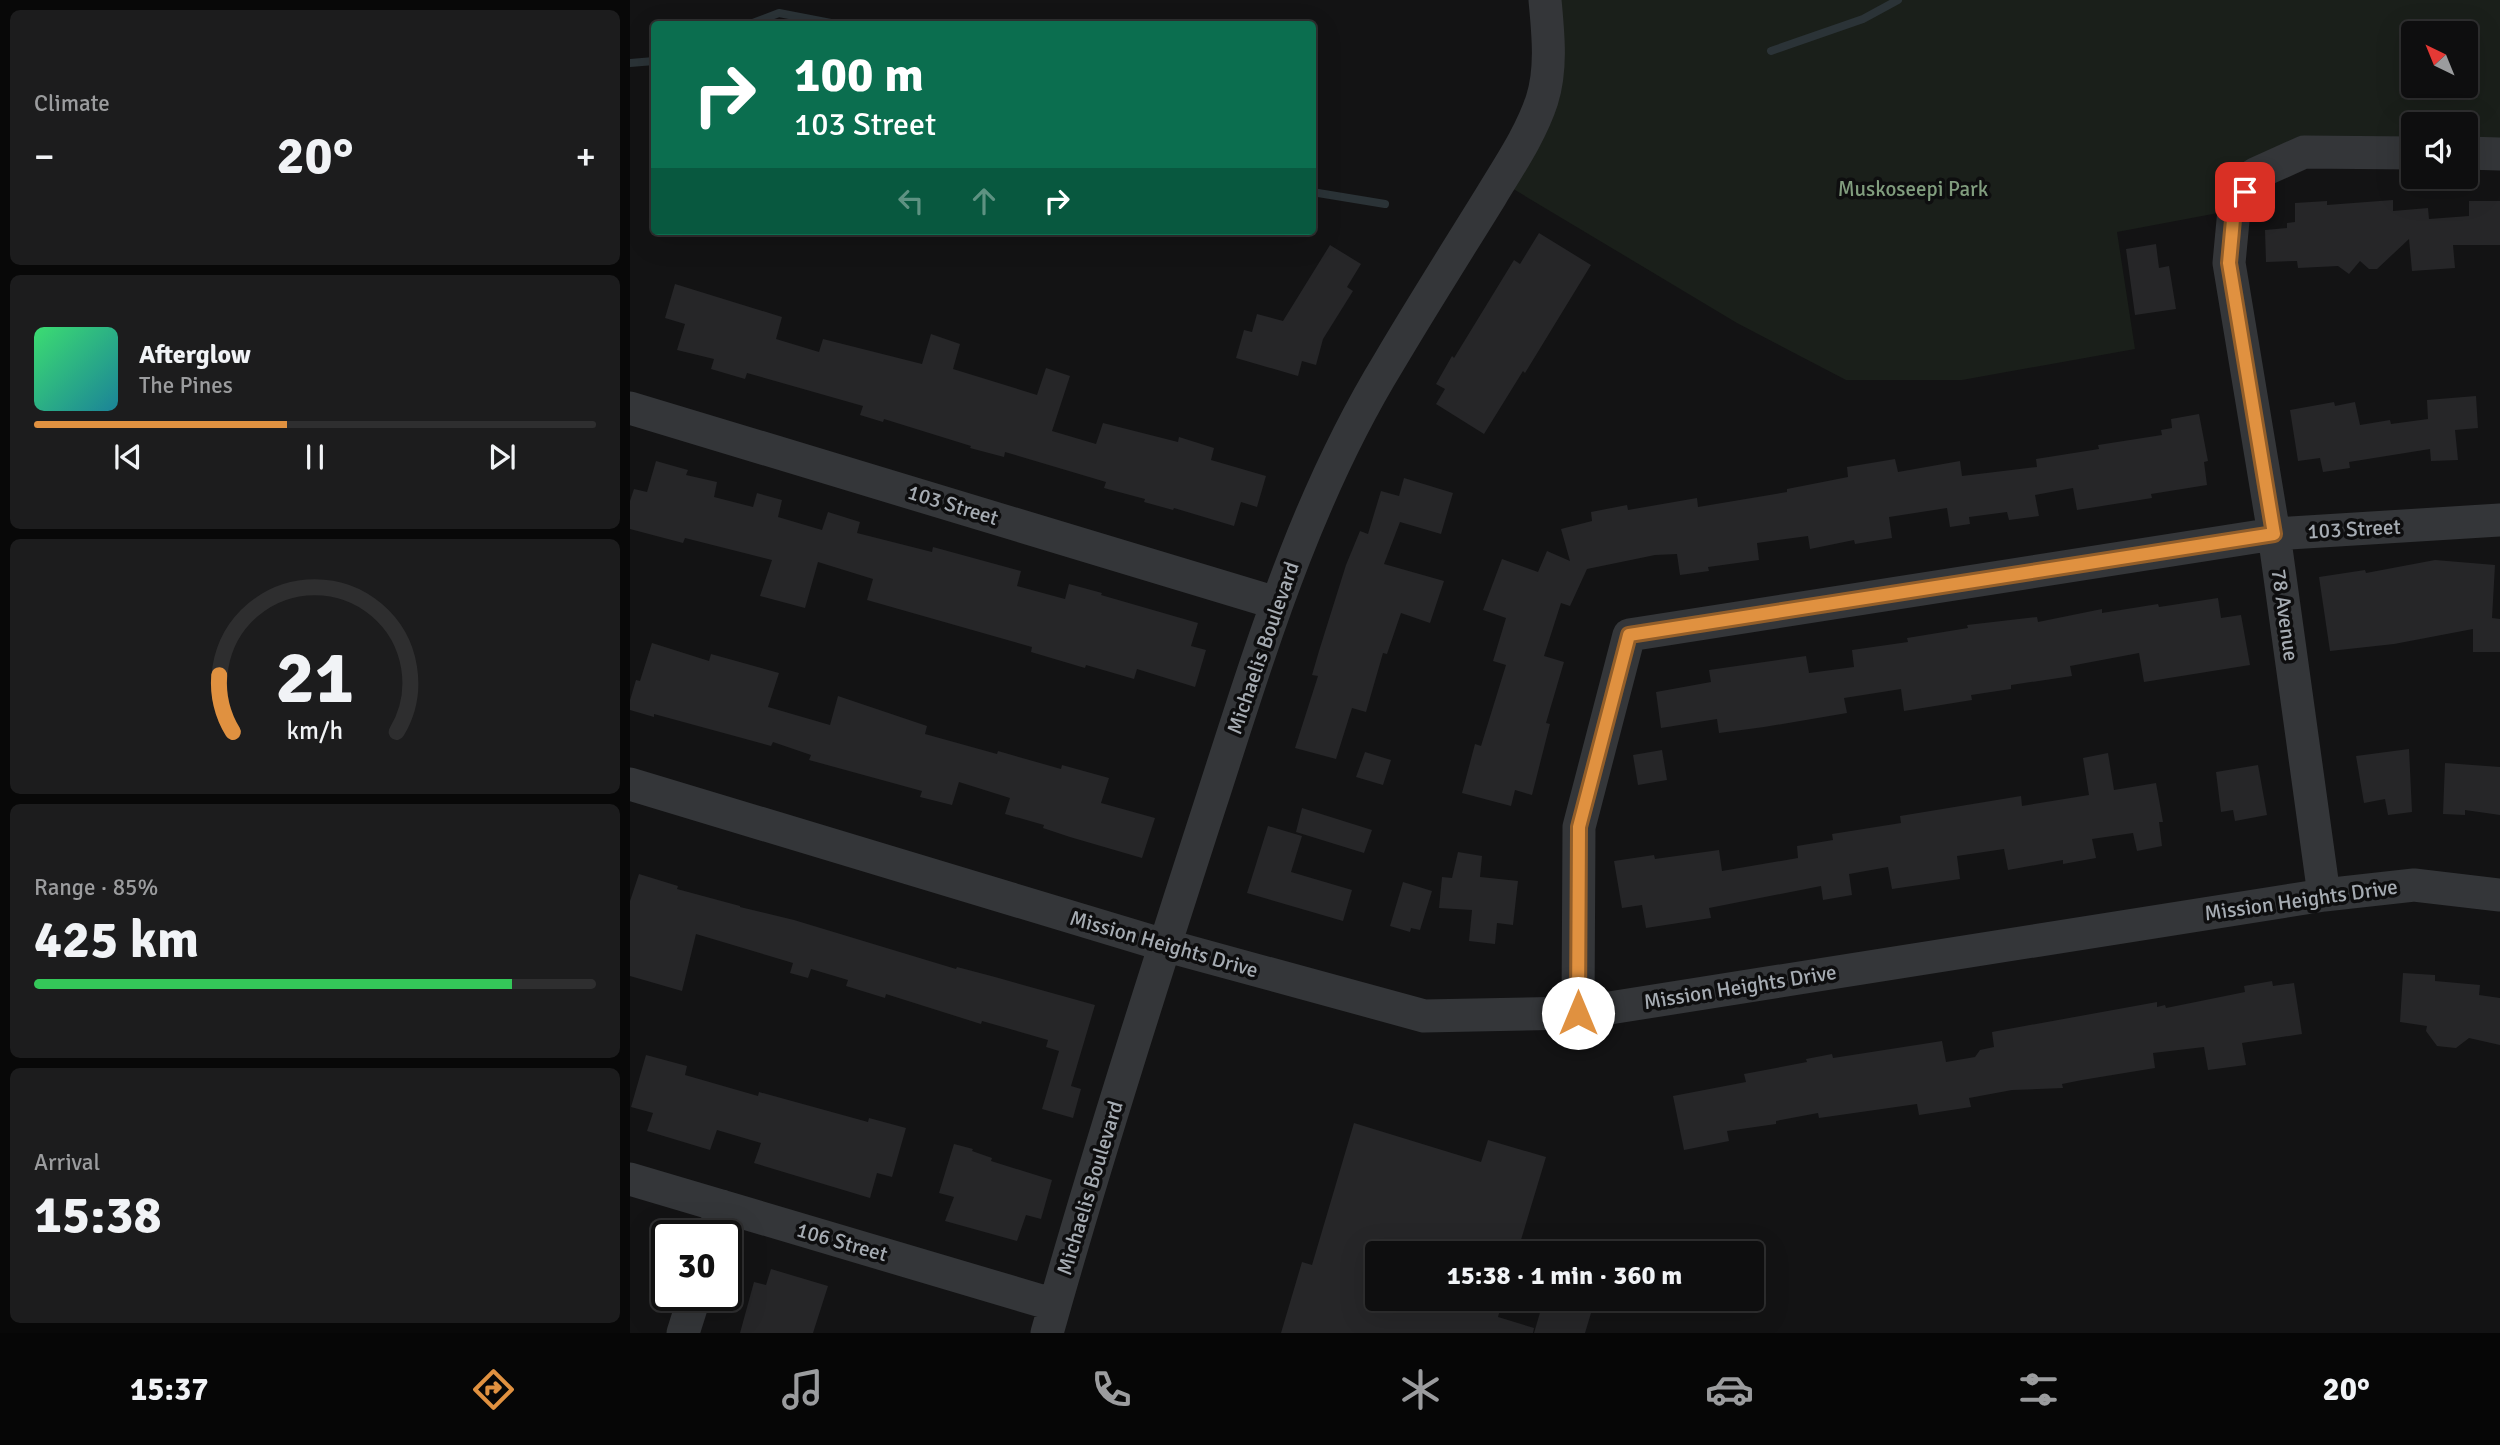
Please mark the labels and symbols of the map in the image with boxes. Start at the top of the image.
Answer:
north arrow [2401,21,2478,98]
pin [2215,162,2275,222]
park label: Muskoseepi Park [1838,176,1989,202]
street label: 103 Street [905,479,1001,531]
street label: 103 Street [2307,514,2401,544]
street label: Michaelis Boulevard [1221,558,1305,738]
street label: 78 Avenue [2266,567,2304,663]
street label: Mission Heights Drive [2203,874,2399,926]
street label: Mission Heights Drive [1067,905,1261,983]
street label: Mission Heights Drive [1642,959,1838,1015]
position arrow [1541,976,1615,1050]
street label: Michaelis Boulevard [1051,1098,1129,1278]
street label: 106 Street [794,1217,890,1267]
speed limit sign: 30 [651,1220,742,1311]

